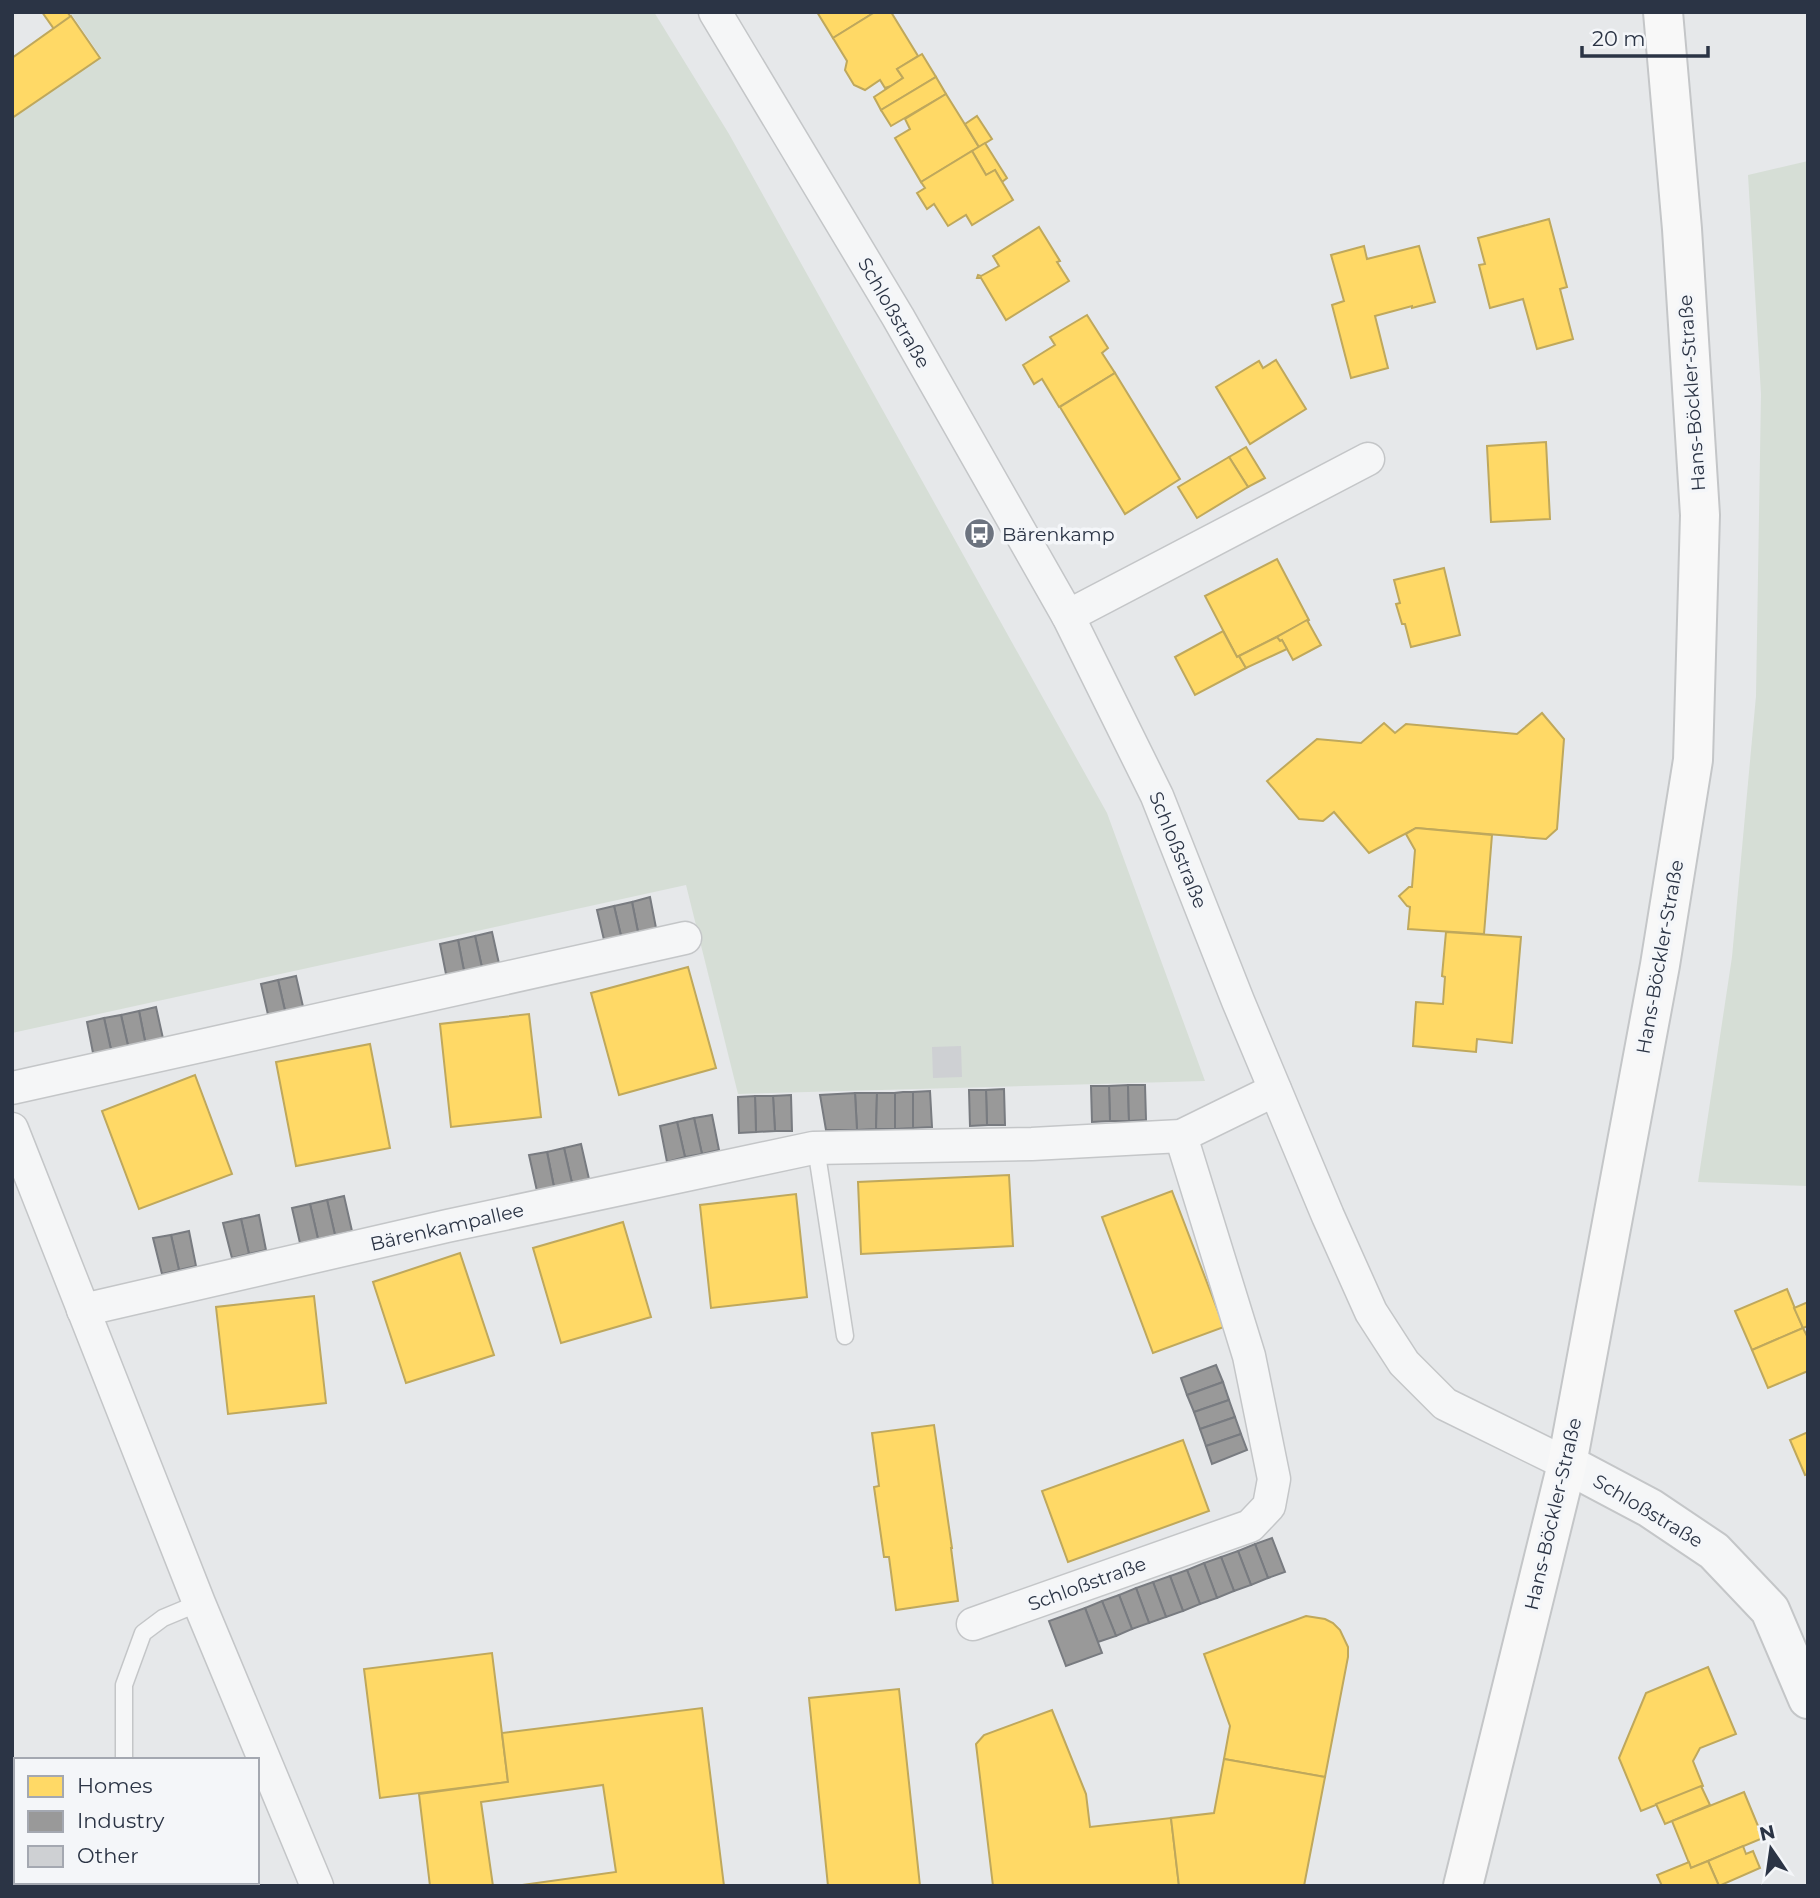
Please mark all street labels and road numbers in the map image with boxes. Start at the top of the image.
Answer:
street label: Schloßstraße [853,254,935,372]
street label: Hans-Böckler-Straße [1674,294,1710,492]
street label: Schloßstraße [1144,788,1212,912]
street label: Hans-Böckler-Straße [1632,858,1688,1056]
street label: Bärenkampallee [368,1198,526,1256]
street label: Hans-Böckler-Straße [1520,1416,1586,1612]
street label: Schloßstraße [1589,1469,1707,1553]
street label: Schloßstraße [1025,1552,1149,1616]

